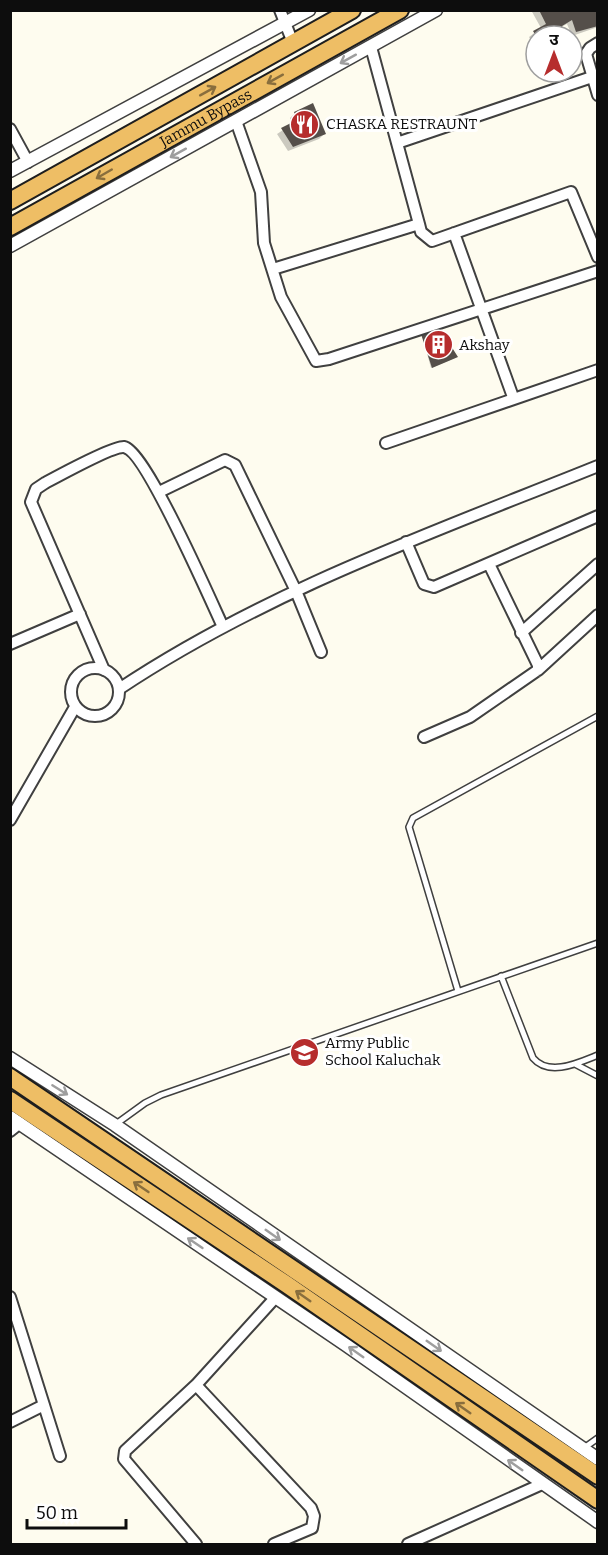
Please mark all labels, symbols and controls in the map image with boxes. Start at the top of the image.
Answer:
north arrow [524,24,584,84]
text: उ [549,30,559,49]
one-way arrow [340,54,358,65]
one-way arrow [267,73,284,85]
one-way arrow [199,84,216,96]
street label: Jammu Bypass [156,85,255,151]
restaurant icon: CHASKA RESTRAUNT [289,108,321,140]
place label: CHASKA RESTRAUNT [326,115,478,133]
one-way arrow [169,148,187,159]
one-way arrow [96,168,113,180]
building icon: Akshay [422,329,454,361]
place label: Akshay [459,336,510,354]
place label: Army Public School Kaluchak [325,1034,441,1069]
school or university icon: Army Public School Kaluchak [288,1036,320,1068]
one-way arrow [51,1084,68,1096]
one-way arrow [134,1181,150,1193]
one-way arrow [265,1229,281,1241]
one-way arrow [187,1237,203,1249]
one-way arrow [295,1290,312,1302]
one-way arrow [425,1340,441,1352]
one-way arrow [349,1346,365,1358]
one-way arrow [455,1402,471,1414]
one-way arrow [507,1459,524,1471]
scale bar [27,1492,126,1530]
text: 50 m [36,1502,78,1524]

